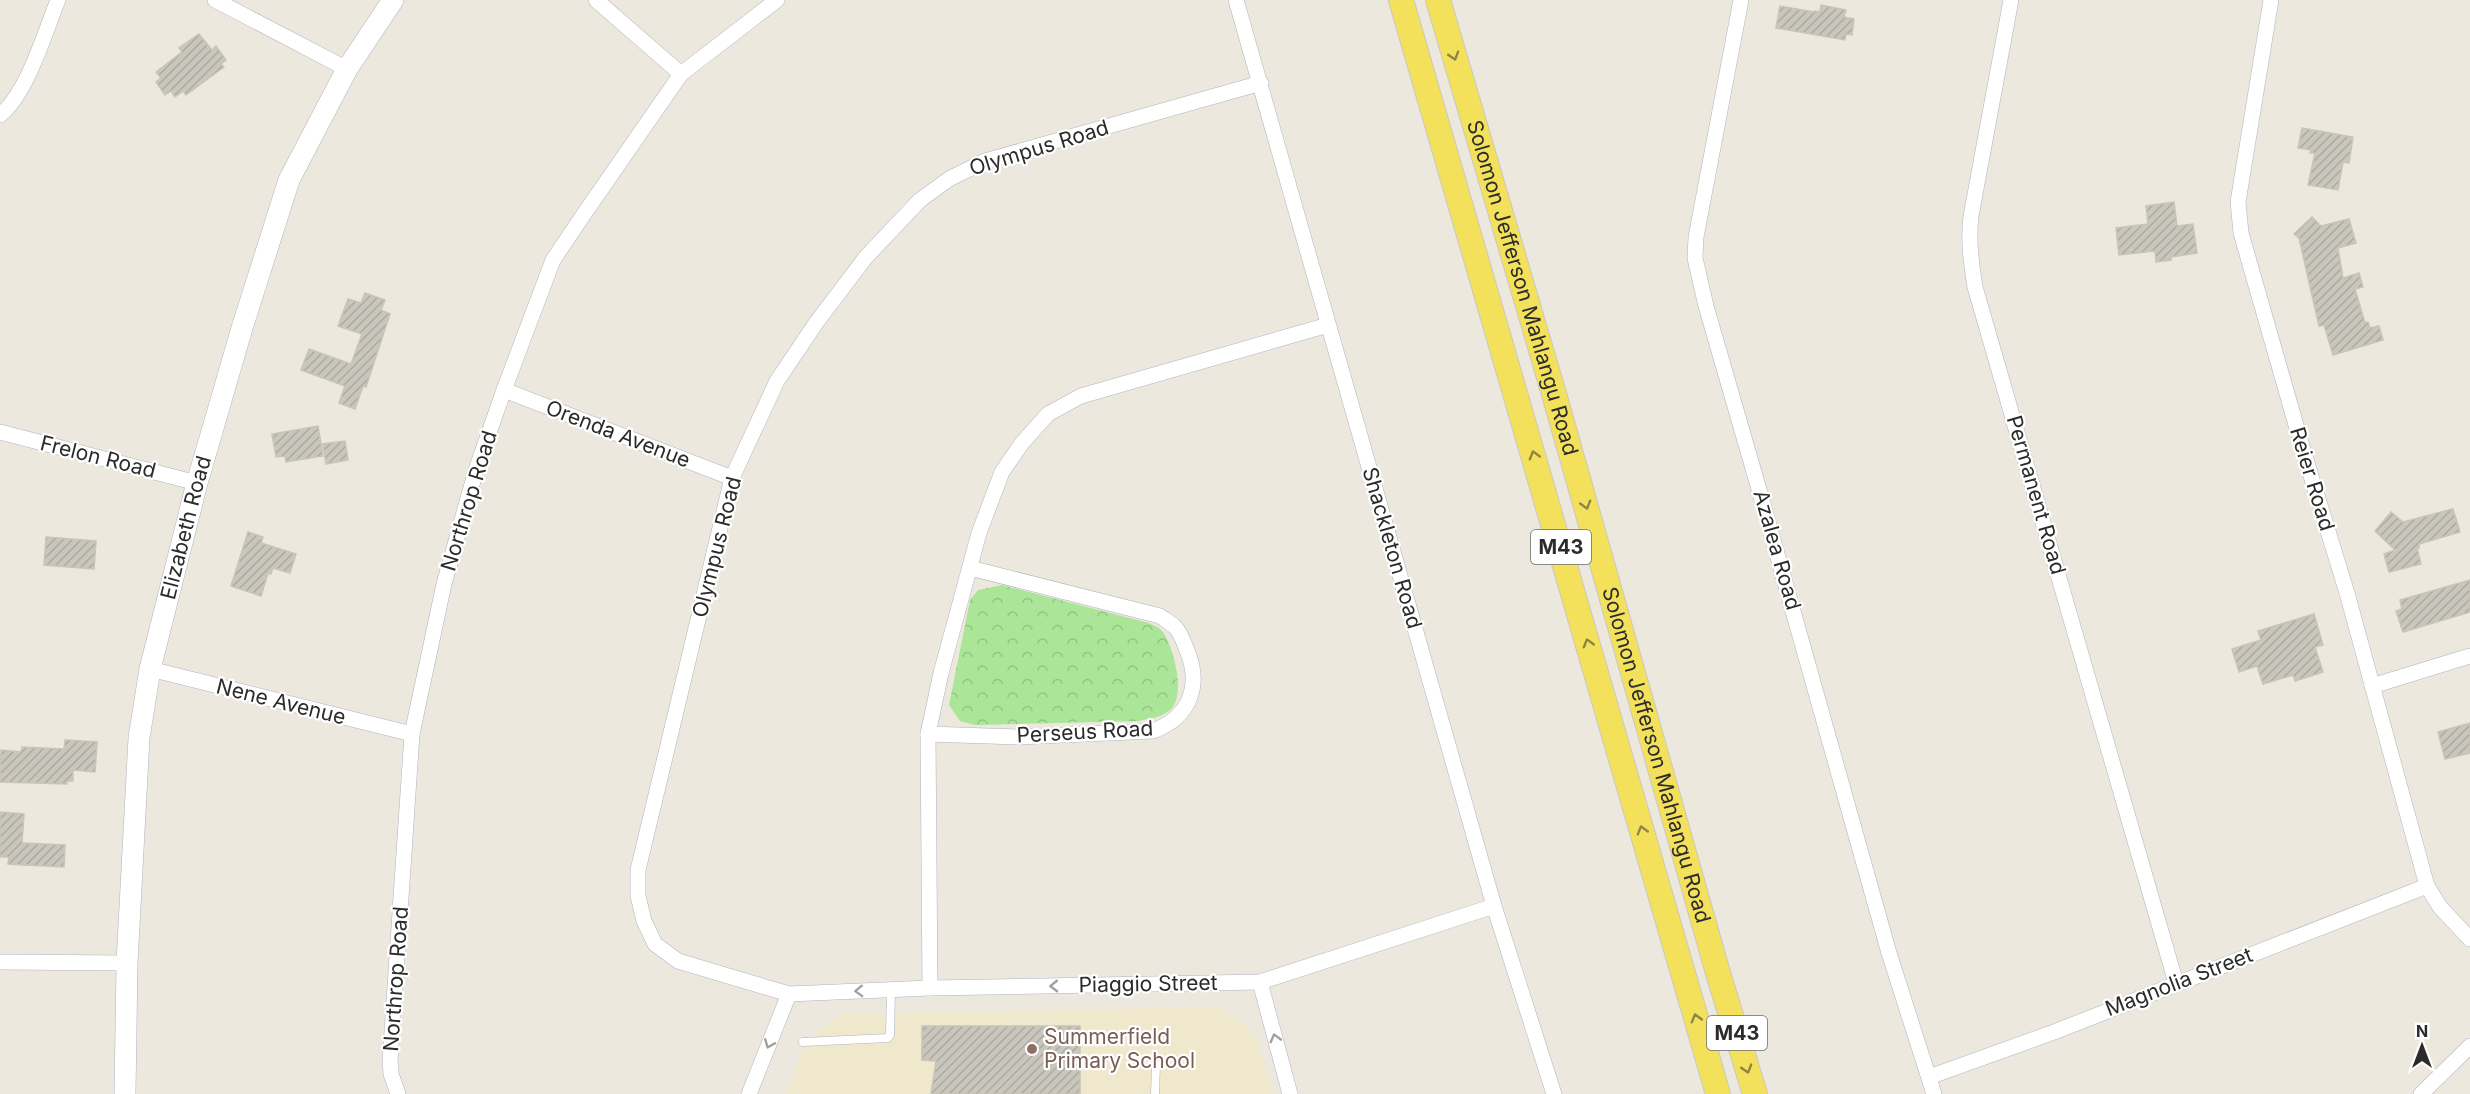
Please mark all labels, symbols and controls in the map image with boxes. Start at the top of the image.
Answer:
one-way arrow [1447,50,1459,61]
street label: Olympus Road [966,114,1112,181]
street label: Solomon Jefferson Mahlangu Road [1462,117,1584,458]
street label: Orenda Avenue [542,395,694,473]
street label: Permanent Road [2002,412,2071,577]
street label: Reier Road [2285,424,2340,534]
street label: Northrop Road [435,428,502,574]
street label: Frelon Road [38,430,159,483]
one-way arrow [1529,451,1541,461]
street label: Elizabeth Road [155,453,216,602]
street label: Shackleton Road [1357,464,1427,631]
street label: Olympus Road [687,474,746,620]
street label: Azalea Road [1748,487,1807,613]
one-way arrow [1579,499,1591,510]
road number: M43 [1531,530,1591,564]
street label: Solomon Jefferson Mahlangu Road [1597,584,1716,926]
one-way arrow [1583,638,1595,649]
street label: Nene Avenue [214,673,348,730]
street label: Perseus Road [1016,715,1154,748]
one-way arrow [1637,825,1649,836]
street label: Northrop Road [378,906,413,1052]
street label: Magnolia Street [2102,942,2256,1021]
street label: Piaggio Street [1078,970,1218,997]
one-way arrow [1050,979,1059,992]
one-way arrow [855,985,864,998]
one-way arrow [1691,1013,1703,1024]
road number: M43 [1707,1016,1767,1050]
north arrow [2392,1016,2452,1076]
text: N [2416,1021,2428,1041]
place label: Summerfield Primary School [1044,1024,1195,1073]
one-way arrow [1270,1033,1282,1044]
one-way arrow [764,1038,776,1049]
marker: Summerfield Primary School [1025,1042,1039,1056]
one-way arrow [1740,1063,1752,1074]

